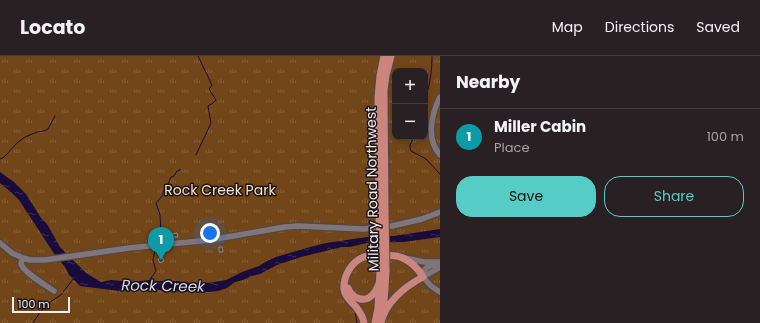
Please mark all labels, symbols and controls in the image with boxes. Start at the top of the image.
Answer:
text: Locato [20,14,85,41]
text: Map [552,17,583,37]
text: Directions [605,17,674,37]
text: Saved [696,17,740,37]
map controls [392,68,428,140]
button: + [392,68,428,104]
text: Nearby [456,70,520,94]
button: − [392,104,428,140]
street label: Military Road Northwest [361,107,383,271]
text: Miller Cabin [494,116,586,137]
text: 1 [467,127,471,146]
text: 100 m [707,127,744,146]
text: Place [494,138,529,157]
button: Save [456,176,596,217]
button: Share [604,176,744,217]
park label: Rock Creek Park [164,180,276,200]
your location [200,223,220,243]
pin: 1 [148,227,174,260]
water label: Rock Creek [121,274,206,297]
scale bar [12,295,70,314]
text: 100 m [18,296,50,312]

